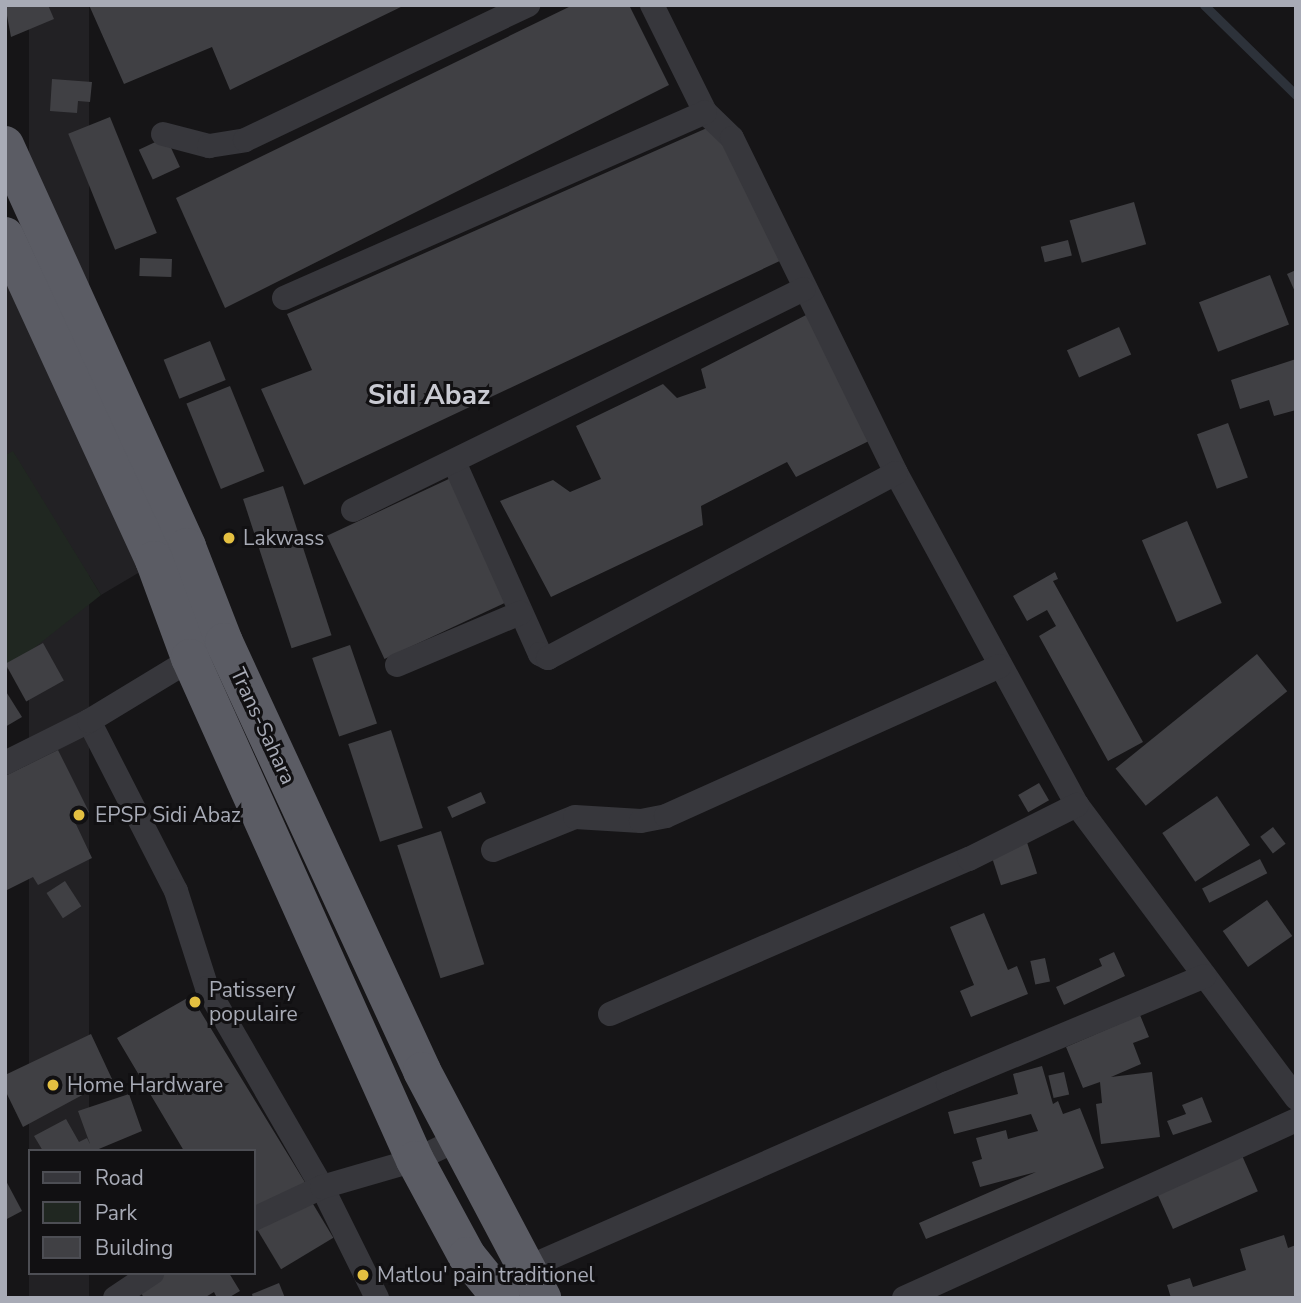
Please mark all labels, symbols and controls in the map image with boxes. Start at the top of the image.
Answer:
district label: Sidi Abaz [368,378,490,412]
place label: Lakwass [243,525,324,551]
marker: Lakwass [221,530,237,546]
street label: Trans-Sahara [225,664,301,788]
place label: EPSP Sidi Abaz [95,802,241,828]
marker: EPSP Sidi Abaz [69,805,89,825]
place label: Patissery populaire [209,977,298,1027]
marker: Patissery populaire [187,994,203,1010]
place label: Home Hardware [67,1072,223,1098]
marker: Home Hardware [45,1077,61,1093]
legend [28,1149,256,1275]
text: Road [95,1164,144,1192]
text: Park [95,1199,137,1227]
text: Building [95,1234,173,1262]
place label: Matlou' pain traditionel [377,1262,595,1288]
marker: Matlou' pain traditionel [355,1267,371,1283]

